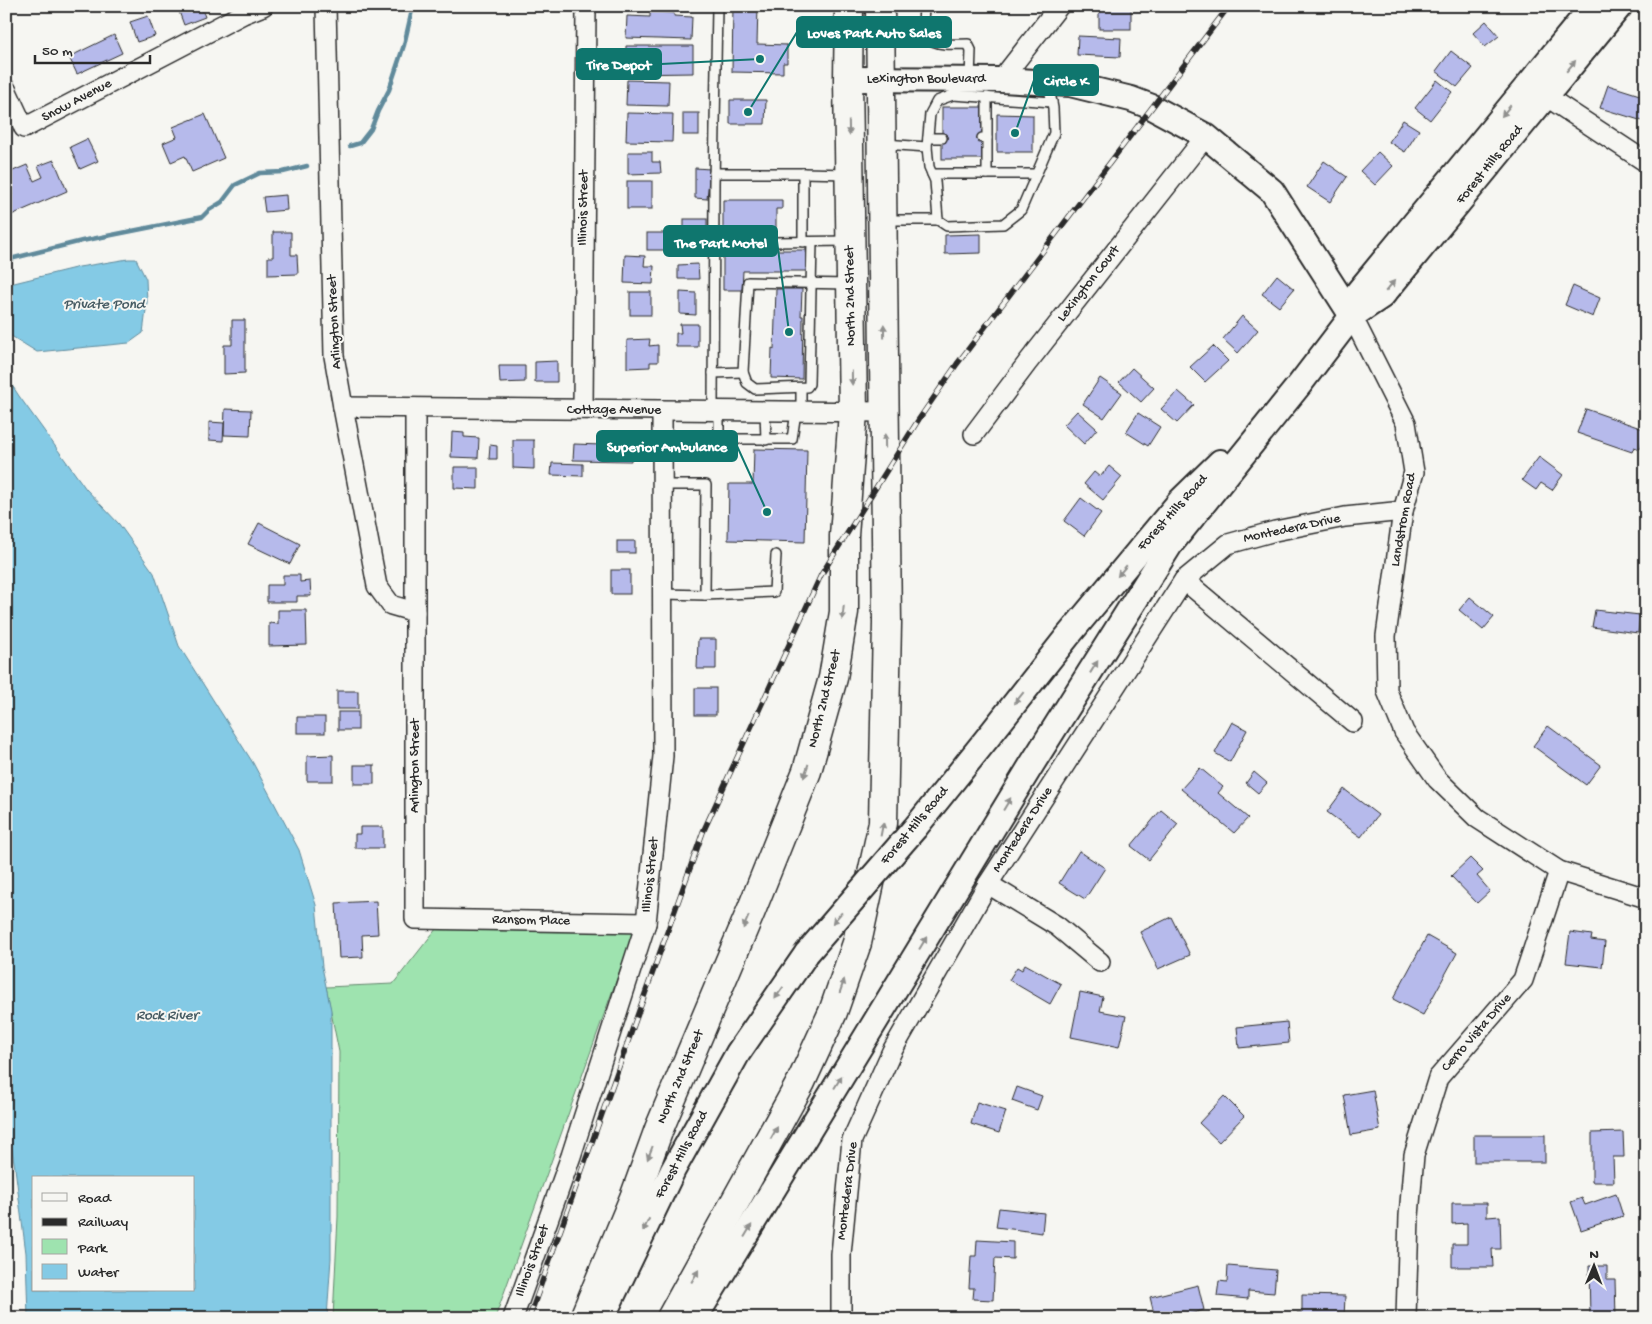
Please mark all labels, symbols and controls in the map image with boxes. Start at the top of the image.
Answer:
callout: Loves Park Auto Sales [797,17,951,47]
text: Loves Park Auto Sales [807,25,943,43]
scale bar [35,32,150,64]
text: 50 m [42,43,73,61]
callout: Tire Depot [577,49,661,79]
text: Tire Depot [586,57,653,75]
one-way arrow [1565,59,1576,72]
callout: Circle K [1034,65,1098,95]
street label: Lexington Boulevard [867,71,987,88]
text: Circle K [1043,73,1090,91]
street label: Snow Avenue [39,75,116,127]
one-way arrow [1500,105,1511,118]
one-way arrow [845,120,853,136]
street label: Forest Hills Road [1452,121,1528,209]
street label: Illinois Street [575,169,593,246]
callout: The Park Motel [664,226,777,256]
text: The Park Motel [674,235,768,253]
street label: Lexington Court [1054,241,1125,326]
street label: North 2nd Street [842,244,860,346]
street label: Arlington Street [324,273,346,369]
one-way arrow [1385,280,1396,293]
water label: Private Pond [63,296,147,314]
one-way arrow [880,323,888,339]
one-way arrow [849,370,857,386]
street label: Cottage Avenue [567,402,662,419]
callout: Superior Ambulance [597,431,737,461]
one-way arrow [881,433,889,449]
text: Superior Ambulance [607,439,728,457]
street label: Forest Hills Road [1134,470,1213,555]
street label: Landstrom Road [1387,470,1421,568]
street label: Montedera Drive [1242,510,1343,548]
one-way arrow [1116,565,1127,578]
one-way arrow [839,605,847,621]
street label: North 2nd Street [805,647,846,750]
one-way arrow [1089,660,1098,673]
one-way arrow [1014,691,1025,704]
street label: Arlington Street [407,718,424,813]
one-way arrow [802,763,809,778]
street label: Forest Hills Road [877,782,954,869]
street label: Montedera Drive [989,783,1057,876]
one-way arrow [1003,798,1012,811]
one-way arrow [878,821,886,836]
street label: Illinois Street [639,835,664,913]
one-way arrow [832,911,843,924]
street label: Ransom Place [492,912,571,930]
one-way arrow [742,915,750,929]
one-way arrow [918,937,927,950]
one-way arrow [838,978,846,993]
one-way arrow [774,987,784,1000]
street label: Cerro Vista Drive [1438,990,1516,1076]
water label: Rock River [136,1007,201,1025]
street label: North 2nd Street [654,1026,709,1126]
one-way arrow [834,1075,843,1088]
street label: Forest Hills Road [651,1107,713,1203]
one-way arrow [769,1126,778,1140]
street label: Montedera Drive [834,1140,863,1241]
one-way arrow [646,1145,654,1160]
legend [32,1176,195,1292]
text: Road [78,1190,112,1208]
text: Railway [78,1214,129,1232]
one-way arrow [642,1218,650,1232]
street label: Illinois Street [512,1222,554,1299]
one-way arrow [743,1225,752,1238]
text: Park [77,1240,108,1258]
north arrow [1570,1242,1620,1292]
text: N [1589,1247,1599,1264]
text: Water [78,1264,120,1282]
one-way arrow [691,1269,700,1282]

